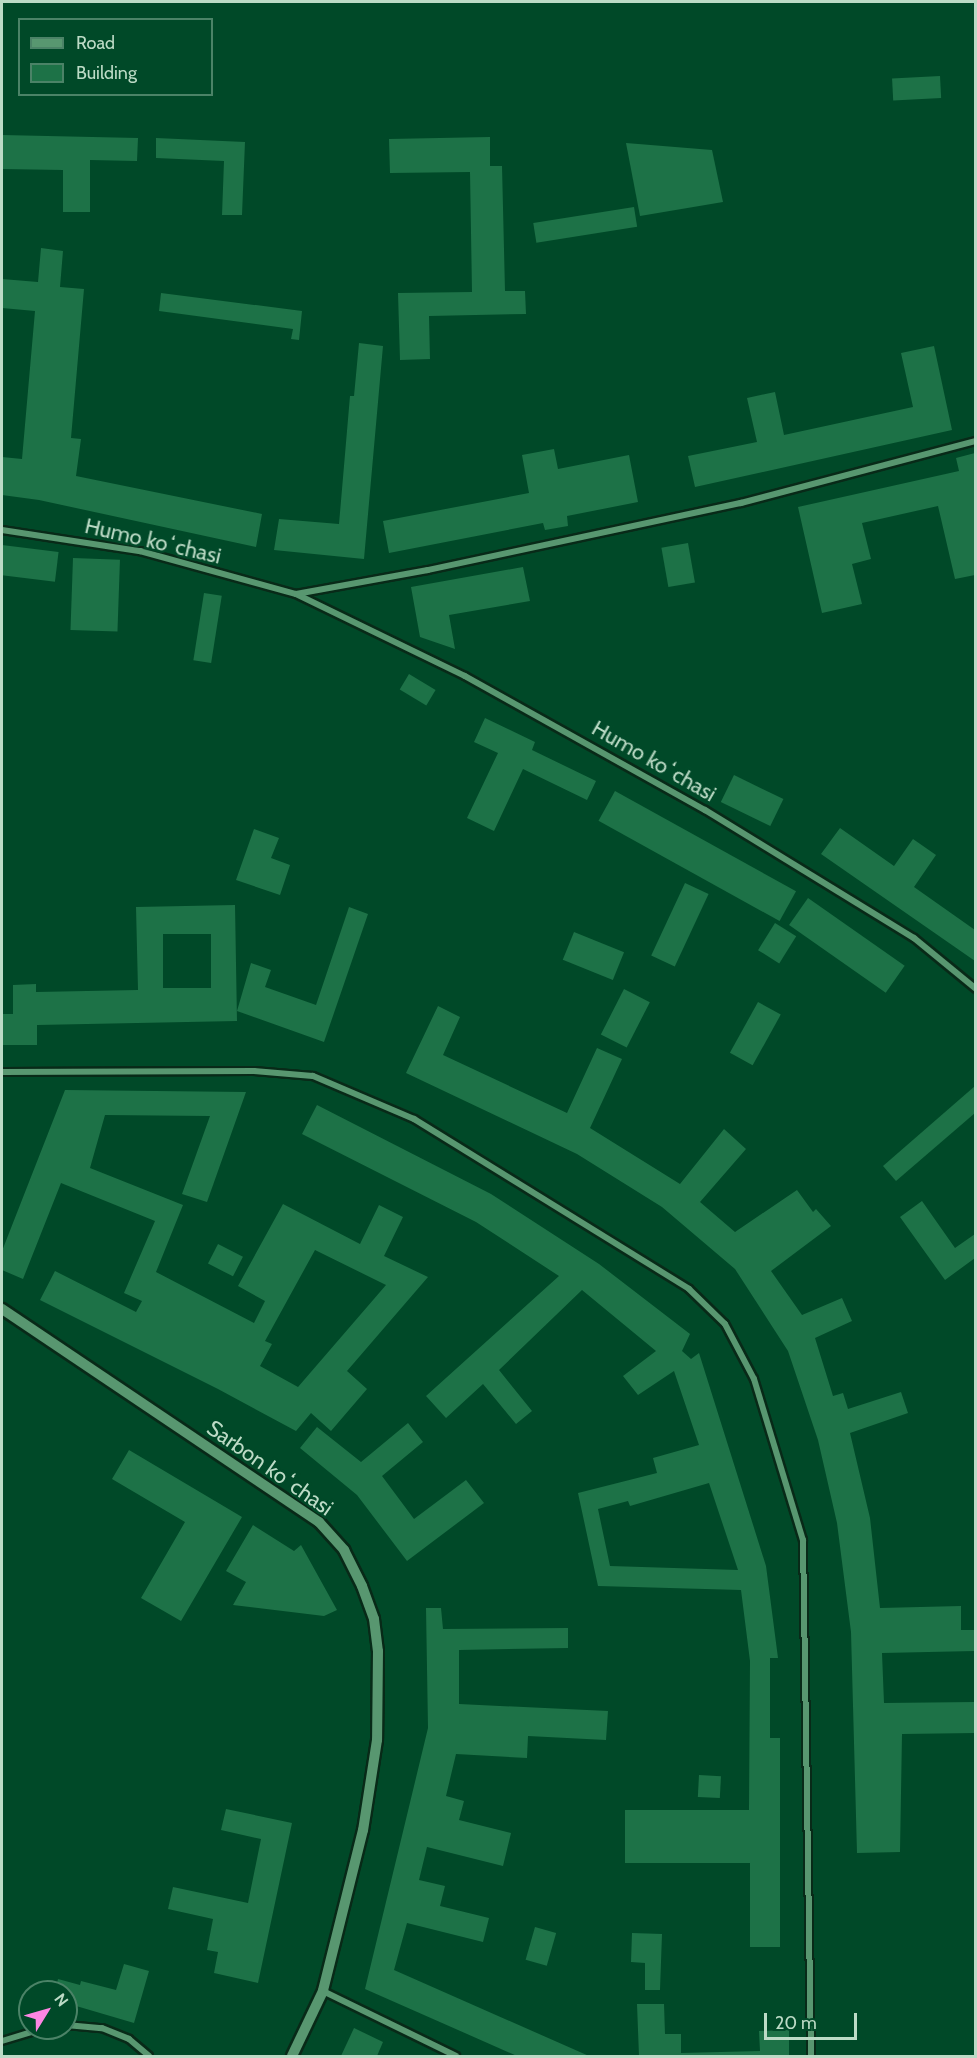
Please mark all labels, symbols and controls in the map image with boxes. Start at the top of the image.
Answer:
legend [18,18,213,96]
text: Road [76,32,115,54]
text: Building [76,62,137,84]
street label: Humo koʻchasi [82,512,224,570]
street label: Humo koʻchasi [587,715,721,807]
street label: Sarbon koʻchasi [202,1415,338,1521]
north arrow [18,1980,78,2040]
text: N [50,1990,72,2010]
scale bar [767,2001,860,2039]
text: 20 m [775,2012,817,2034]

